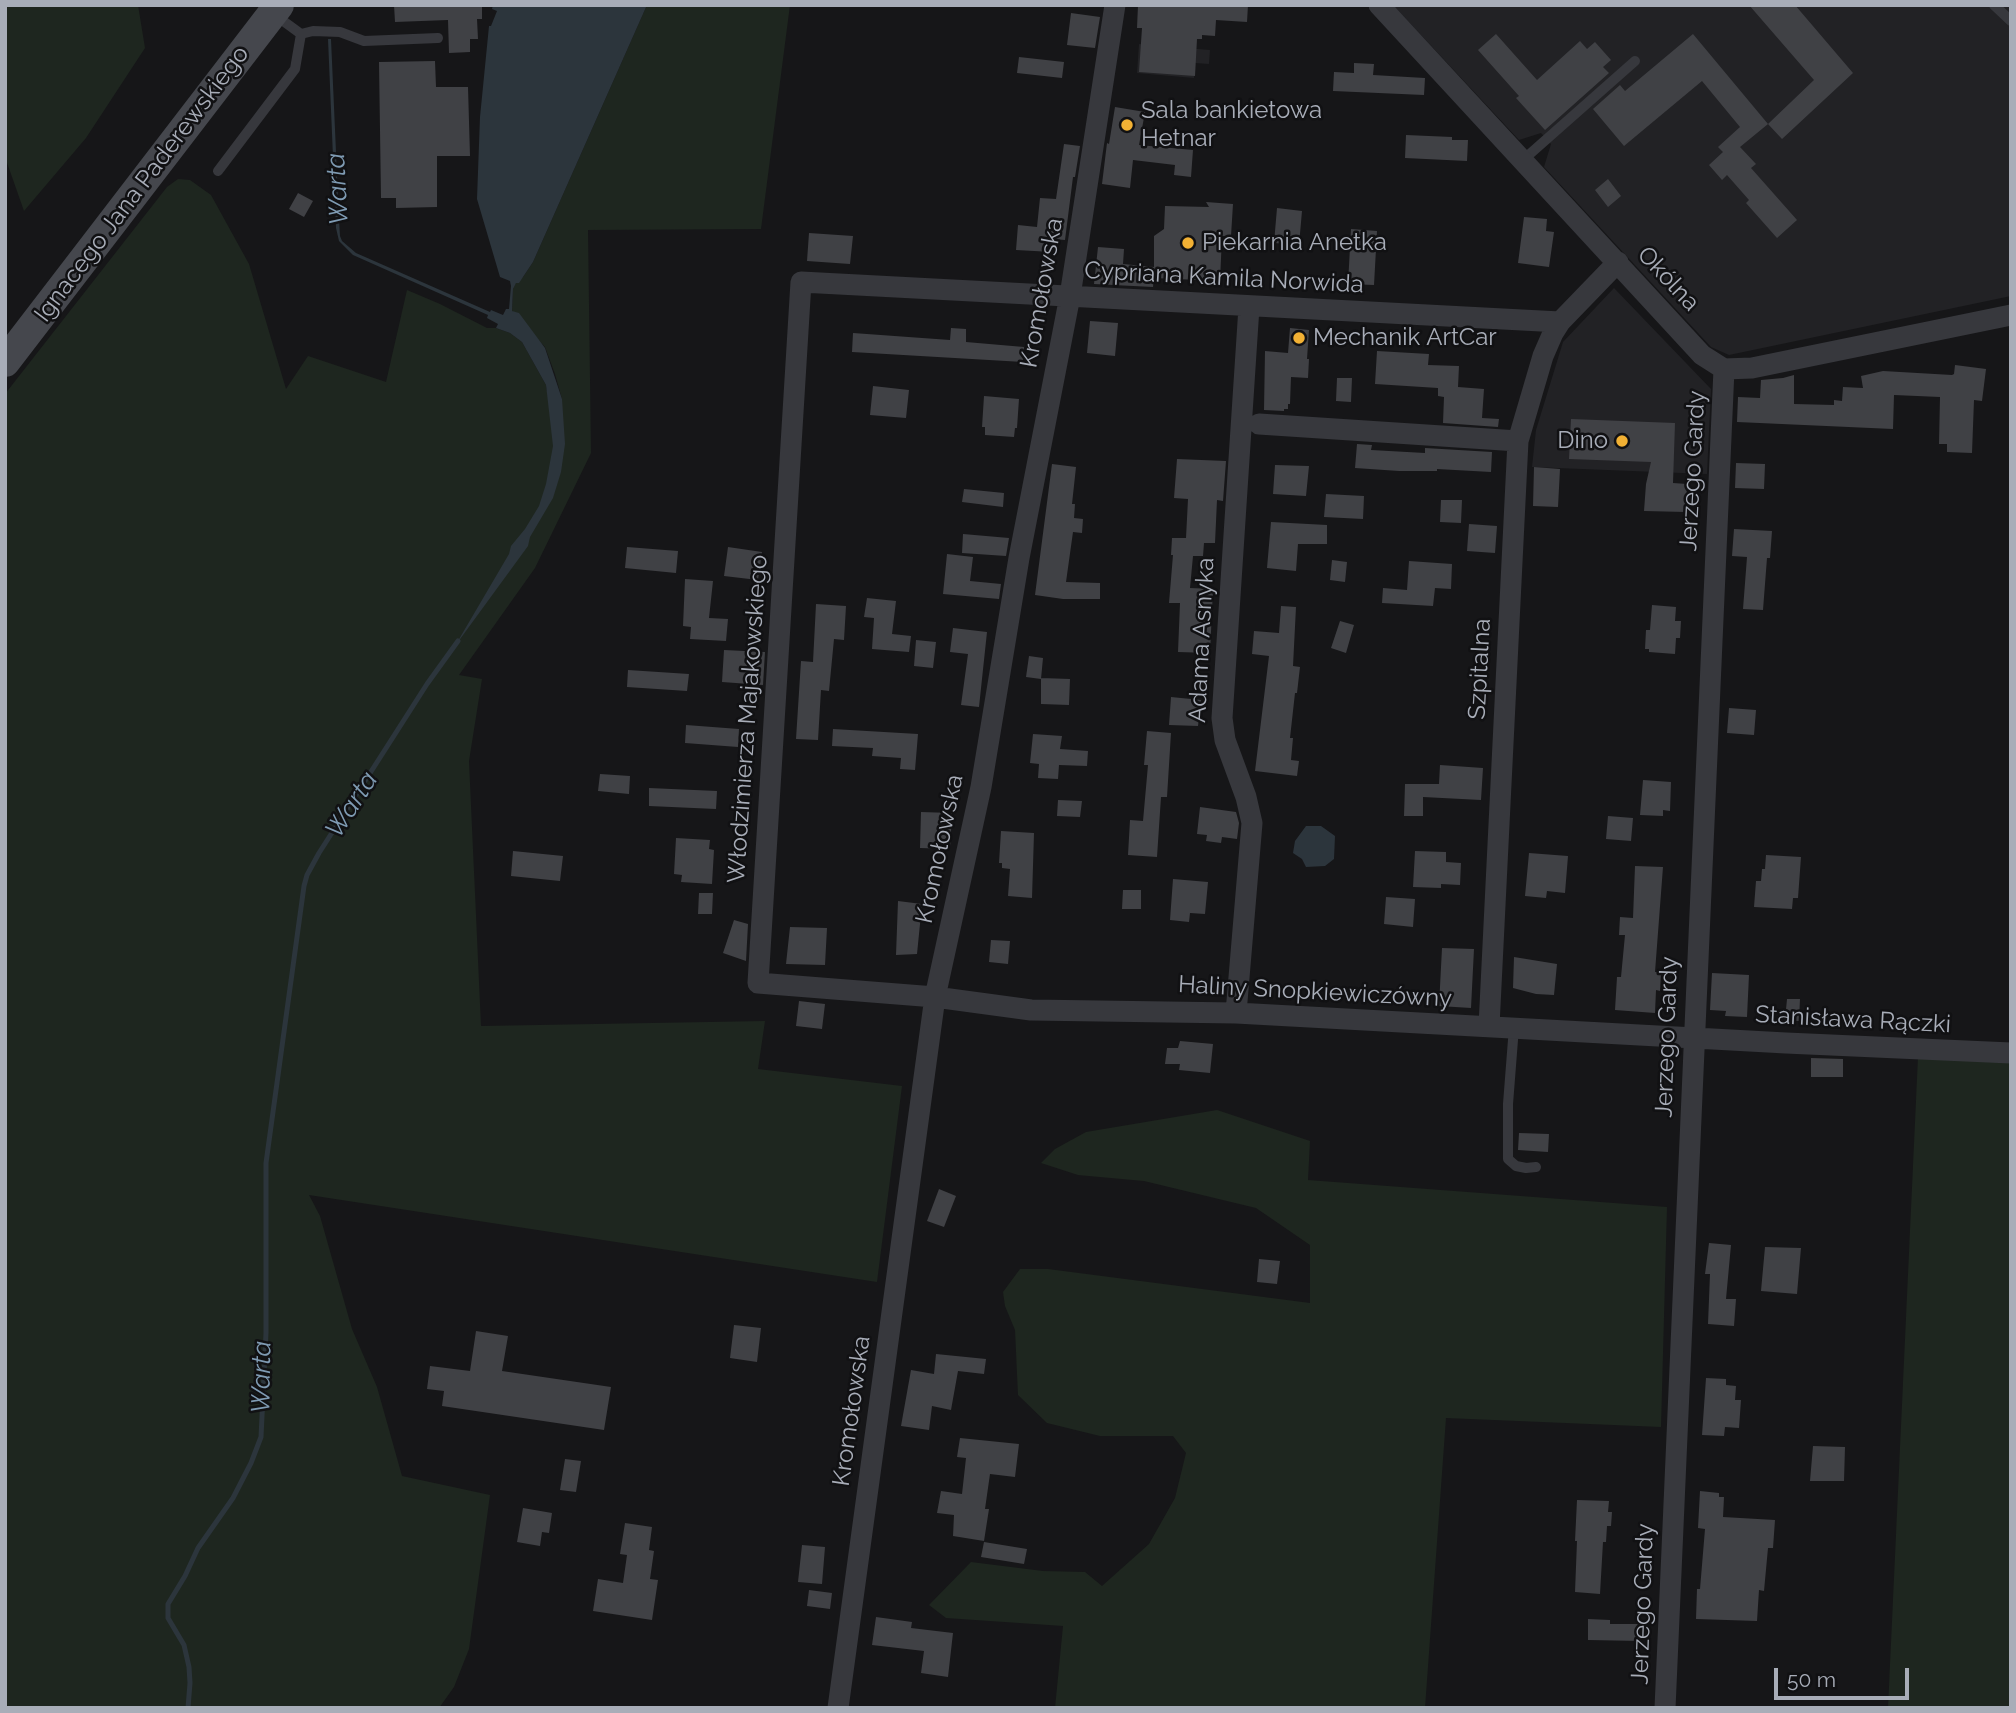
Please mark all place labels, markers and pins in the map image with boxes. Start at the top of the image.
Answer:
place label: Sala bankietowa Hetnar [1141,97,1322,153]
marker: Sala bankietowa Hetnar [1119,117,1135,133]
place label: Piekarnia Anetka [1202,229,1387,257]
marker: Piekarnia Anetka [1180,235,1196,251]
place label: Mechanik ArtCar [1313,324,1497,352]
marker: Mechanik ArtCar [1291,330,1307,346]
place label: Dino [1557,427,1608,455]
marker: Dino [1614,433,1630,449]

